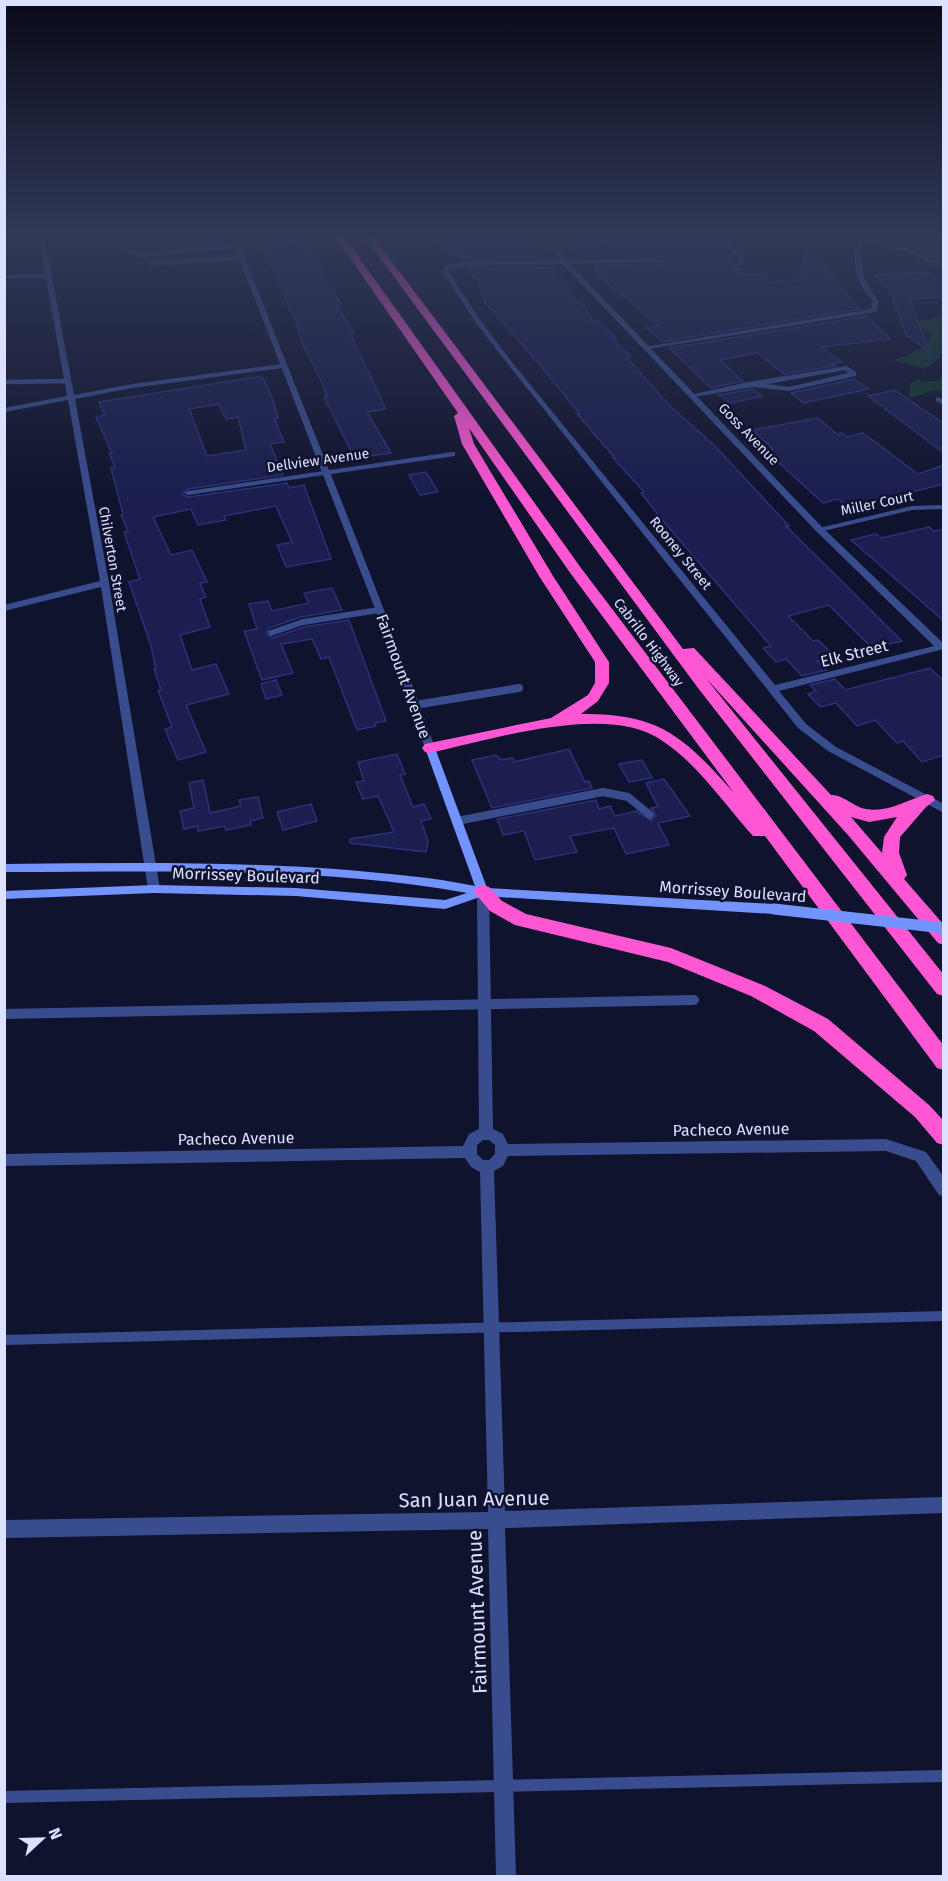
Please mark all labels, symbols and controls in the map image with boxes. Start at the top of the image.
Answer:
street label: Goss Avenue [715,400,783,469]
street label: Dellview Avenue [266,445,370,476]
street label: Miller Court [839,487,916,520]
street label: Chilverton Street [95,505,130,614]
street label: Rooney Street [646,513,716,594]
street label: Cabrillo Highway [610,595,687,690]
street label: Fairmount Avenue [372,611,435,741]
street label: Elk Street [818,636,890,671]
street label: Morrissey Boulevard [172,863,320,888]
street label: Morrissey Boulevard [659,877,807,906]
street label: Pacheco Avenue [672,1119,790,1140]
street label: Pacheco Avenue [177,1128,295,1149]
street label: San Juan Avenue [398,1486,550,1512]
street label: Fairmount Avenue [462,1530,492,1694]
north arrow [12,1809,72,1869]
text: N [45,1825,66,1842]

